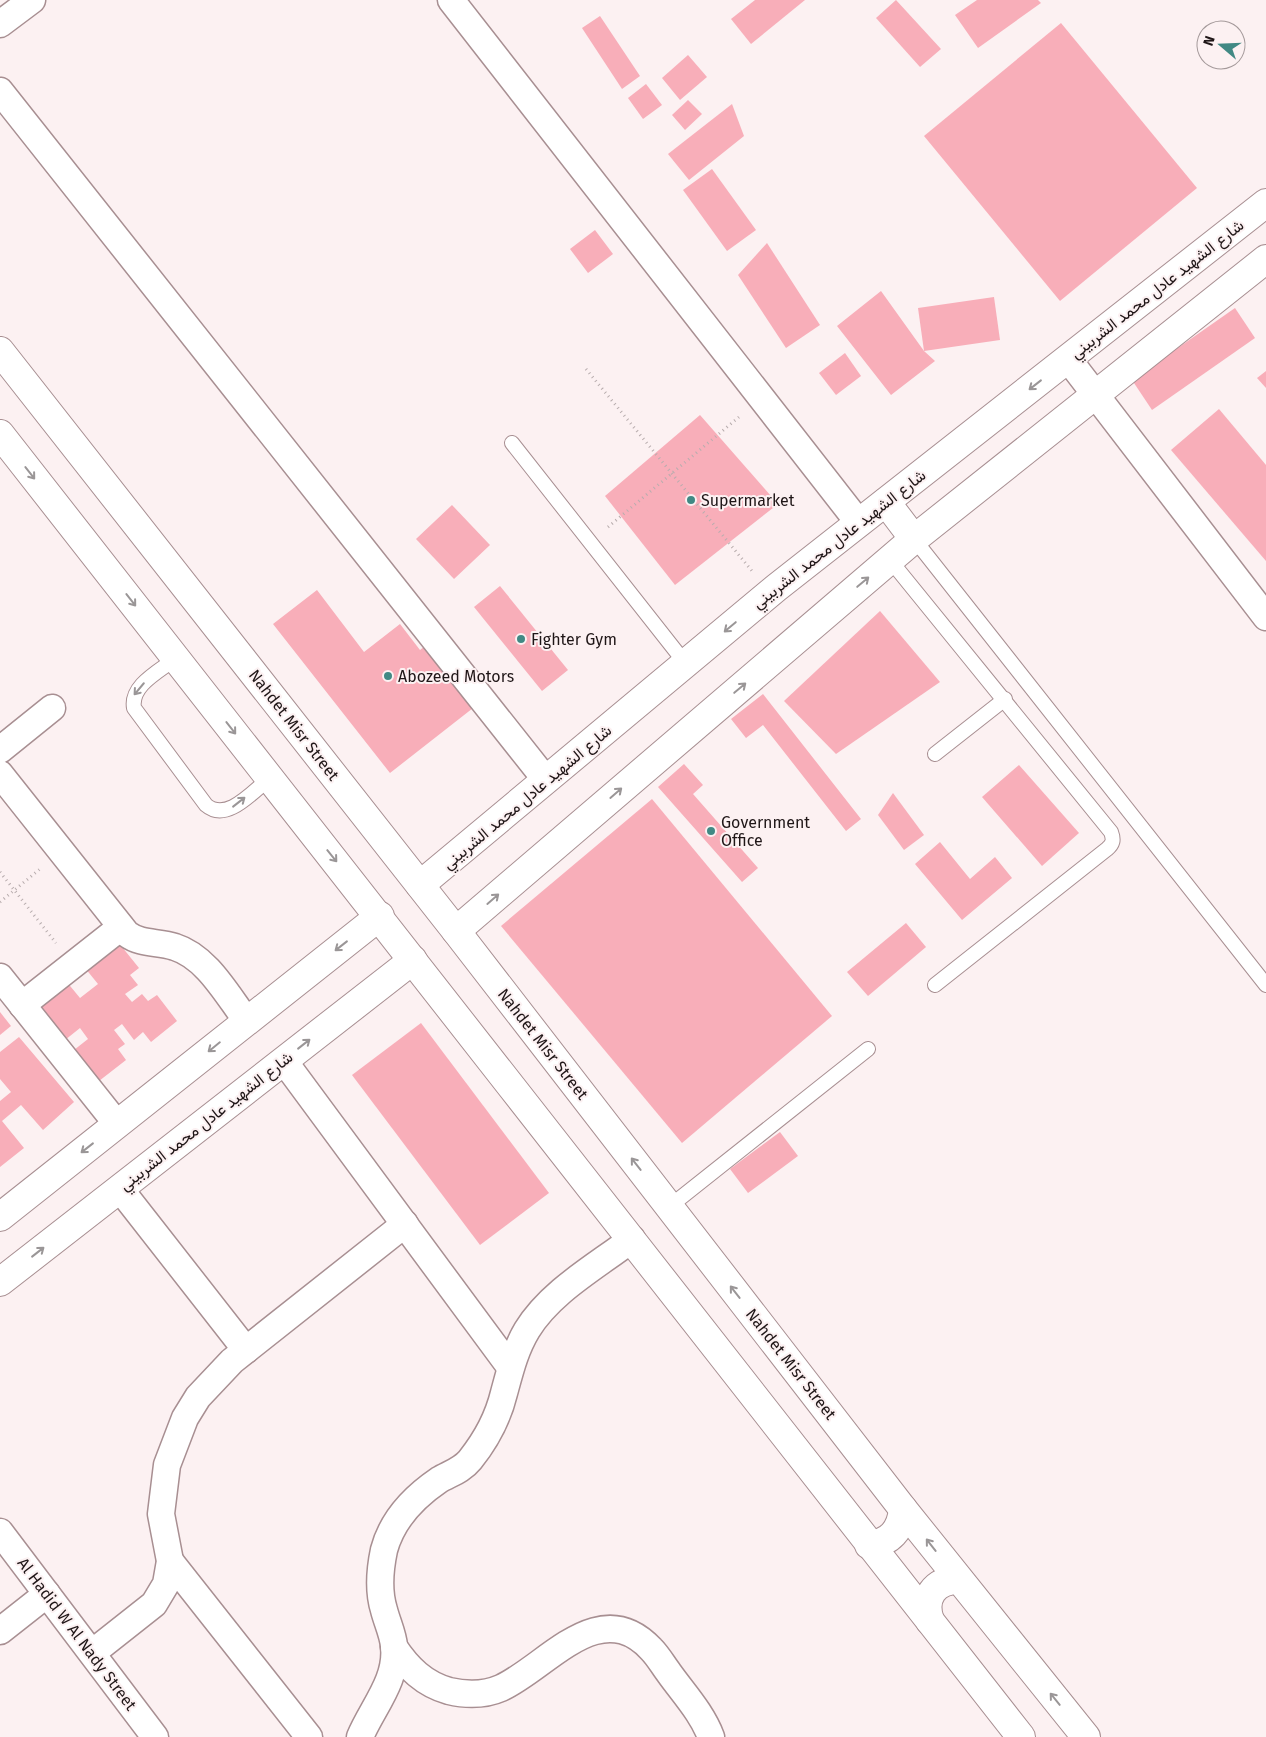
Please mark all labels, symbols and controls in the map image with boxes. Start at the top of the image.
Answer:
north arrow [1196,20,1246,70]
text: N [1200,34,1219,48]
street label: شارع الشهيد عادل محمد الشربيني [1067,215,1250,366]
one-way arrow [1029,379,1042,390]
street label: شارع الشهيد عادل محمد الشربيني [749,465,932,616]
one-way arrow [25,466,36,479]
place label: Supermarket [701,491,795,510]
marker: Supermarket [685,494,697,506]
one-way arrow [857,577,870,588]
one-way arrow [125,594,136,607]
one-way arrow [723,621,736,632]
place label: Fighter Gym [531,630,617,649]
marker: Fighter Gym [515,633,527,645]
street label: Nahdet Misr Street [245,666,343,784]
place label: Abozeed Motors [398,667,514,686]
marker: Abozeed Motors [382,670,394,682]
one-way arrow [733,682,746,694]
one-way arrow [134,683,145,696]
one-way arrow [226,721,236,735]
street label: شارع الشهيد عادل محمد الشربيني [439,721,618,876]
one-way arrow [609,788,622,799]
one-way arrow [233,796,246,807]
place label: Government Office [721,813,810,850]
marker: Government Office [705,825,717,837]
one-way arrow [326,849,337,862]
one-way arrow [486,893,499,905]
one-way arrow [335,940,348,951]
street label: Nahdet Misr Street [494,985,592,1103]
one-way arrow [297,1039,310,1050]
one-way arrow [207,1042,221,1052]
street label: شارع الشهيد عادل محمد الشربيني [116,1047,299,1198]
one-way arrow [81,1143,94,1154]
one-way arrow [630,1158,641,1171]
one-way arrow [32,1247,45,1258]
one-way arrow [730,1285,740,1299]
street label: Nahdet Misr Street [742,1305,840,1423]
one-way arrow [926,1539,937,1552]
street label: Al Hadid W Al Nady Street [13,1554,141,1714]
one-way arrow [1049,1693,1060,1706]

